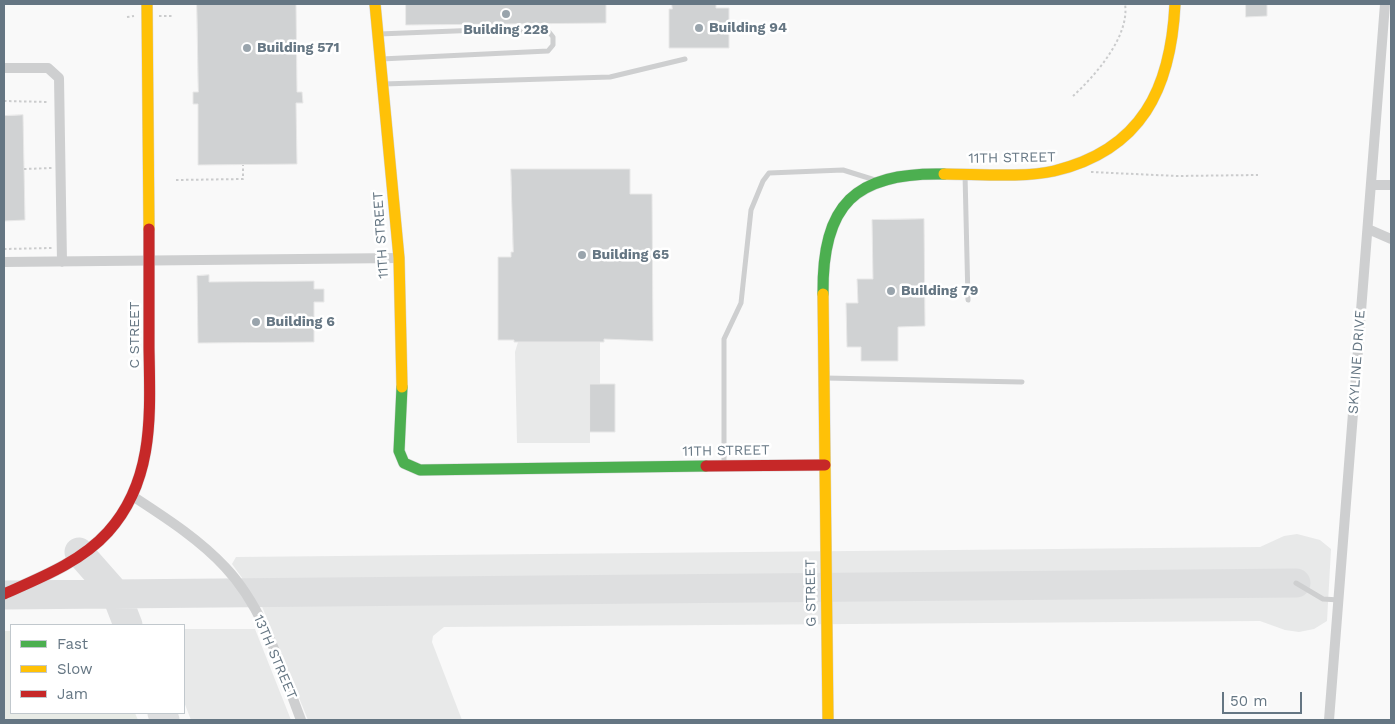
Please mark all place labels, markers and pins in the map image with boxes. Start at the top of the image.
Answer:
marker: Building 228 [500,8,512,20]
place label: Building 94 [709,20,787,36]
place label: Building 228 [463,22,549,38]
marker: Building 94 [693,22,705,34]
place label: Building 571 [257,40,340,56]
marker: Building 571 [241,42,253,54]
place label: Building 65 [592,247,669,263]
marker: Building 65 [576,249,588,261]
place label: Building 79 [901,283,978,299]
marker: Building 79 [885,285,897,297]
place label: Building 6 [266,314,335,330]
marker: Building 6 [250,316,262,328]

